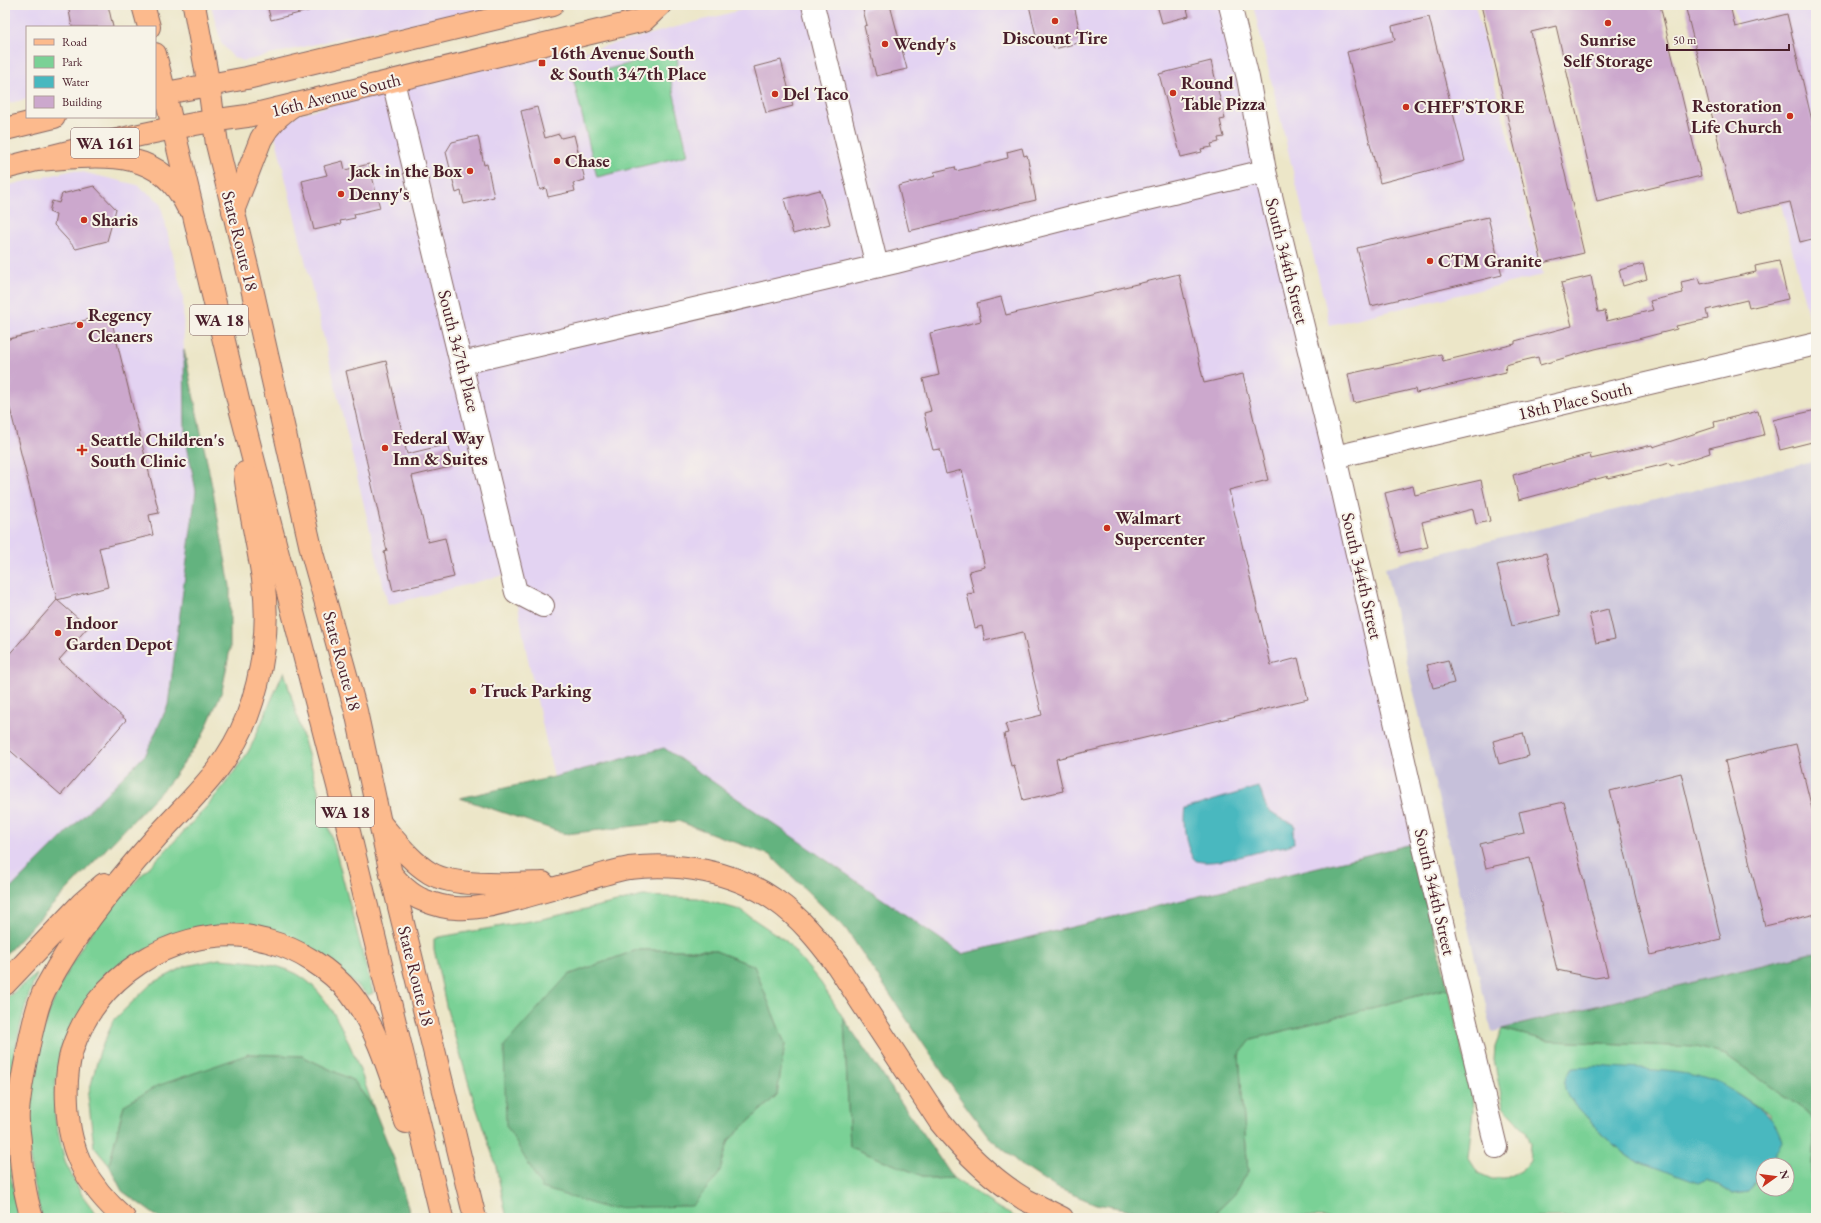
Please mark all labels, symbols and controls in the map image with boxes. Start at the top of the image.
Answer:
marker: Discount Tire [1050,16,1060,26]
marker: Sunrise Self Storage [1603,18,1613,28]
legend [26,26,156,118]
place label: Discount Tire [1003,26,1108,49]
scale bar [1667,26,1789,52]
place label: Sunrise Self Storage [1564,28,1653,72]
place label: Wendy's [893,32,956,55]
text: 50 m [1673,32,1697,48]
text: Road [62,34,88,50]
marker: Wendy's [880,39,890,49]
place label: 16th Avenue South & South 347th Place [550,41,707,85]
text: Park [62,54,83,70]
marker: 16th Avenue South & South 347th Place [537,58,547,68]
street label: 16th Avenue South [269,67,403,122]
place label: Round Table Pizza [1181,71,1266,115]
text: Water [62,74,89,90]
place label: Del Taco [783,82,849,105]
marker: Round Table Pizza [1168,88,1178,98]
marker: Del Taco [770,89,780,99]
text: Building [62,94,103,110]
place label: Restoration Life Church [1691,94,1782,138]
place label: CHEF'STORE [1414,95,1525,118]
marker: CHEF'STORE [1401,102,1411,112]
marker: Restoration Life Church [1785,111,1795,121]
road number: WA 161 [71,128,139,158]
place label: Chase [565,149,610,172]
marker: Chase [552,156,562,166]
place label: Jack in the Box [347,159,462,182]
marker: Jack in the Box [465,166,475,176]
place label: Denny's [349,182,410,205]
street label: State Route 18 [217,188,264,293]
marker: Denny's [336,189,346,199]
street label: South 344th Street [1261,195,1314,327]
place label: Sharis [92,208,138,231]
marker: Sharis [79,215,89,225]
place label: CTM Granite [1438,249,1542,272]
marker: CTM Granite [1425,256,1435,266]
street label: South 347th Place [433,287,486,414]
place label: Regency Cleaners [88,303,153,347]
road number: WA 18 [190,305,248,335]
marker: Regency Cleaners [75,320,85,330]
street label: 18th Place South [1516,376,1634,425]
place label: Federal Way Inn & Suites [393,426,488,470]
place label: Seattle Children's South Clinic [91,428,224,472]
marker: Federal Way Inn & Suites [380,443,390,453]
marker: Seattle Children's South Clinic [76,444,88,456]
place label: Walmart Supercenter [1115,506,1205,550]
street label: South 344th Street [1337,510,1388,642]
marker: Walmart Supercenter [1102,523,1112,533]
street label: State Route 18 [318,609,367,713]
place label: Indoor Garden Depot [66,611,173,655]
marker: Indoor Garden Depot [53,628,63,638]
place label: Truck Parking [481,679,592,702]
marker: Truck Parking [468,686,478,696]
road number: WA 18 [316,797,374,827]
street label: South 344th Street [1410,826,1461,958]
street label: State Route 18 [393,923,440,1028]
north arrow [1755,1157,1795,1197]
text: N [1777,1169,1793,1181]

